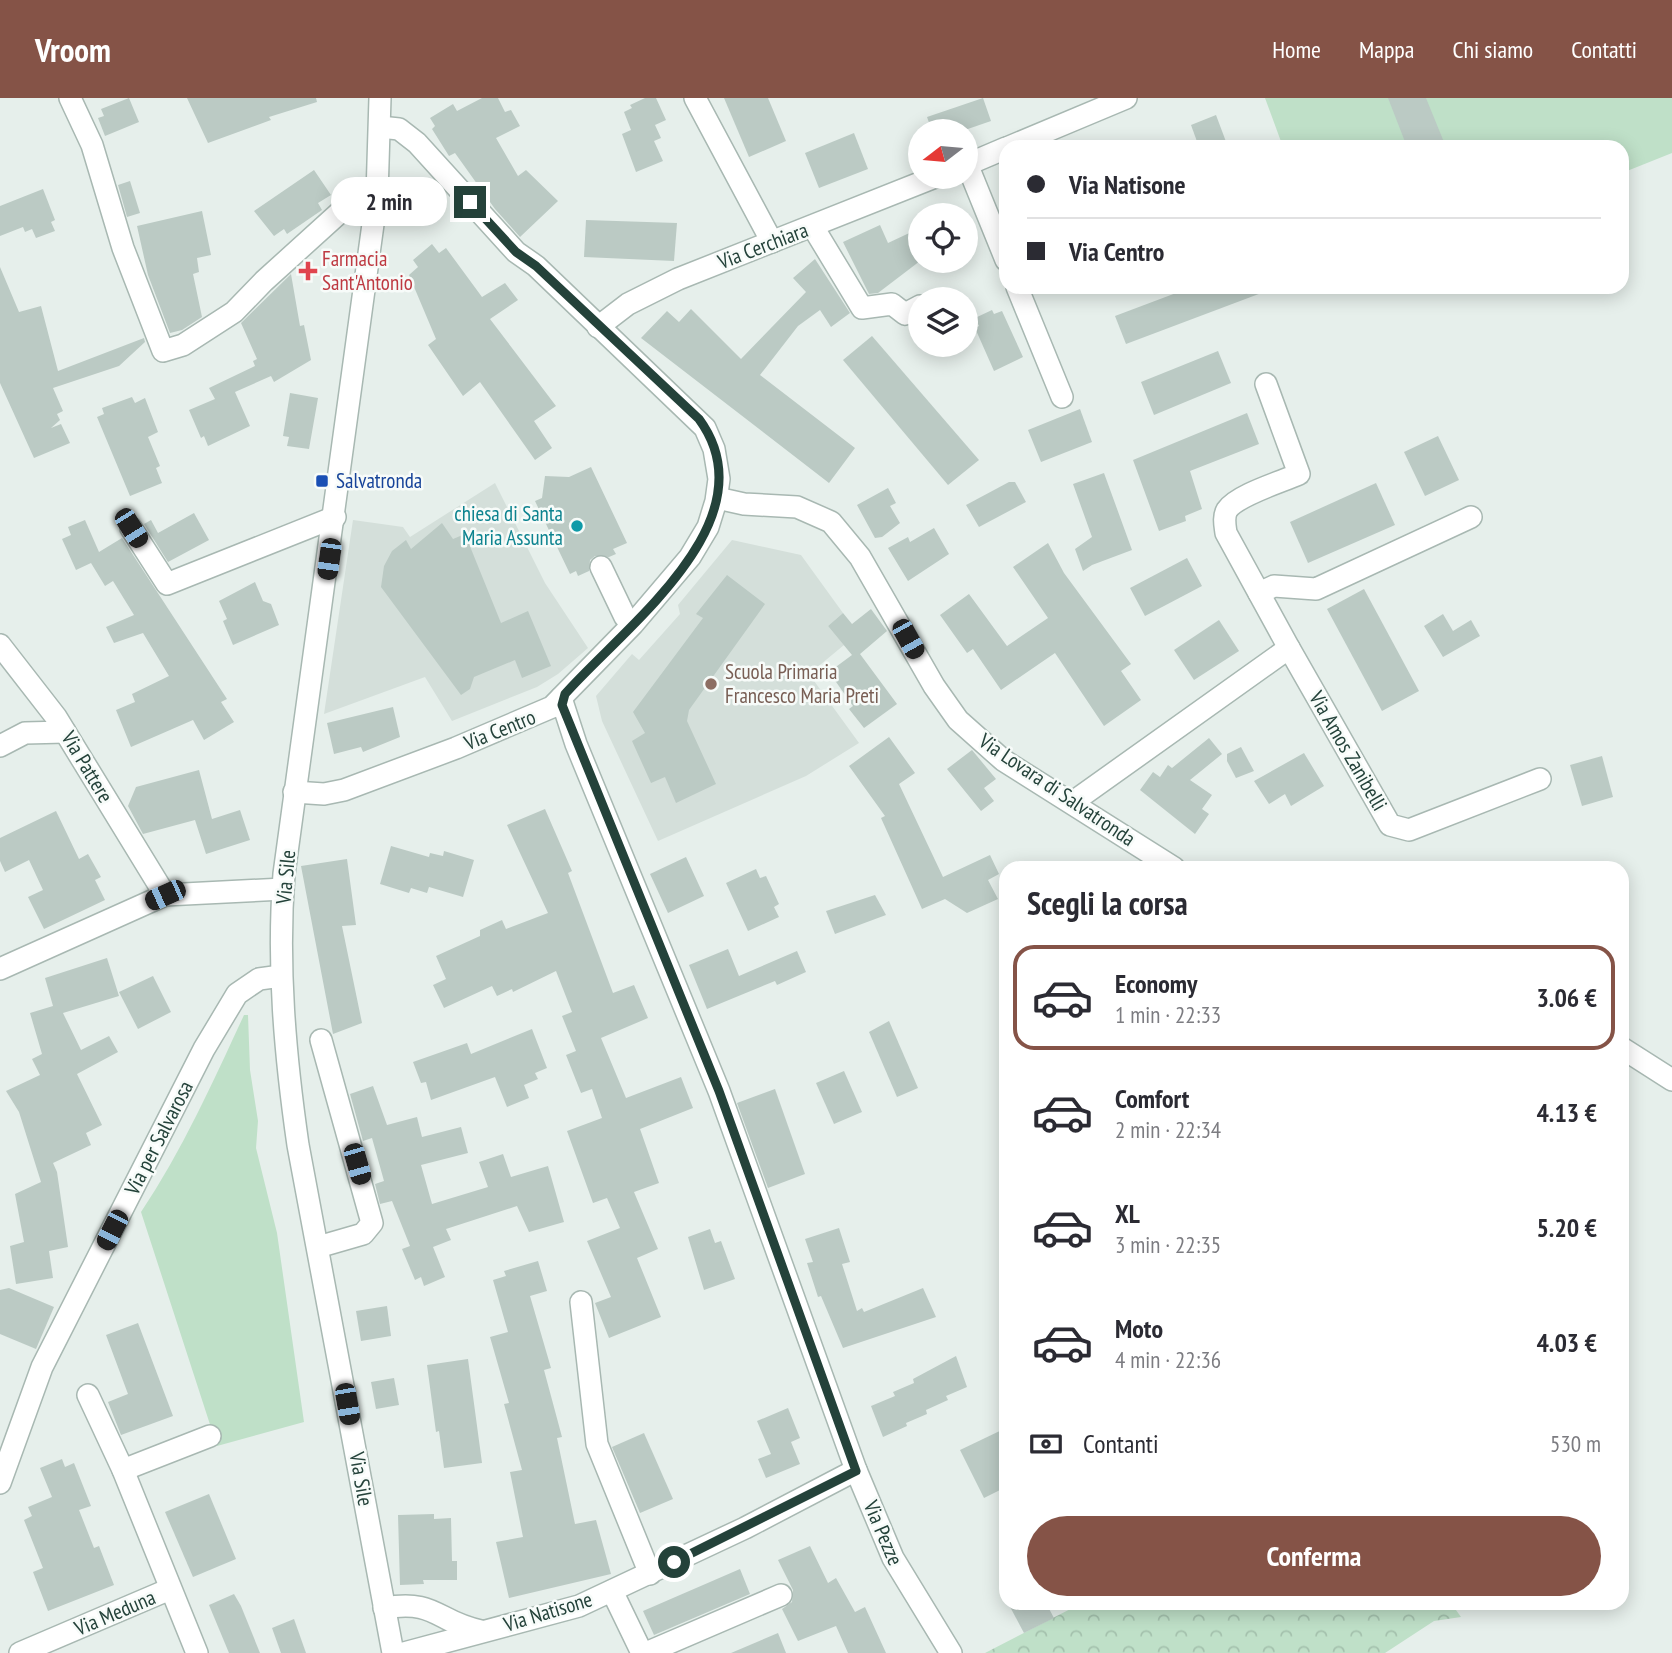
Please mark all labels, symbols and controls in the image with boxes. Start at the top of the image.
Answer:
text: Vroom [35,28,111,71]
text: Home [1272,34,1321,65]
text: Mappa [1359,34,1414,65]
text: Chi siamo [1452,34,1533,65]
text: Contatti [1571,34,1637,65]
north arrow [908,119,978,189]
map controls [908,119,978,357]
text: Via Natisone [1069,168,1186,201]
callout: 2 min [330,178,446,226]
route end [454,186,486,218]
text: 2 min [366,187,412,216]
button: locate [908,203,978,273]
street label: Via Cerchiara [713,216,812,275]
text: Via Centro [1069,235,1164,268]
place label: Farmacia Sant'Antonio [322,245,413,296]
marker: Farmacia Sant'Antonio [300,263,316,279]
button: layers [908,287,978,357]
place label: Salvatronda [336,467,422,494]
marker: Salvatronda [314,473,330,489]
place label: chiesa di Santa Maria Assunta [454,500,563,551]
car [111,505,152,551]
marker: chiesa di Santa Maria Assunta [569,518,585,534]
car [316,537,343,581]
car [889,616,928,662]
place label: Scuola Primaria Francesco Maria Preti [725,658,879,709]
marker: Scuola Primaria Francesco Maria Preti [703,676,719,692]
street label: Via Amos Zanibelli [1303,685,1394,815]
street label: Via Centro [459,703,539,756]
street label: Via Pattere [55,725,119,808]
street label: Via Lovara di Salvatronda [973,727,1141,852]
street label: Via Sile [270,849,301,906]
car [142,877,189,913]
text: Scegli la corsa [1027,882,1188,924]
icon: car [1031,966,1094,1029]
text: Economy [1115,967,1197,1000]
text: 3.06 € [1536,981,1597,1014]
text: 1 min · 22:33 [1115,1000,1221,1029]
street label: Via per Salvarosa [118,1076,199,1200]
icon: car [1031,1081,1094,1144]
text: Comfort [1115,1082,1189,1115]
text: 4.13 € [1536,1096,1597,1129]
text: 2 min · 22:34 [1115,1115,1221,1144]
car [342,1141,373,1187]
icon: car [1031,1196,1094,1259]
text: XL [1115,1197,1140,1230]
car [94,1207,131,1253]
text: 5.20 € [1536,1211,1597,1244]
text: 3 min · 22:35 [1115,1230,1221,1259]
icon: car [1031,1311,1094,1374]
text: Moto [1115,1312,1163,1345]
text: 4.03 € [1536,1326,1597,1359]
text: 4 min · 22:36 [1115,1345,1221,1374]
car [334,1381,361,1427]
icon: cash [1027,1425,1065,1463]
text: Contanti [1083,1427,1159,1460]
text: 530 m [1550,1429,1601,1458]
street label: Via Sile [343,1449,379,1508]
street label: Via Pezze [857,1495,909,1569]
button: Conferma [1027,1516,1601,1596]
route start [658,1546,690,1578]
street label: Via Meduna [69,1584,159,1642]
street label: Via Natisone [499,1585,595,1638]

